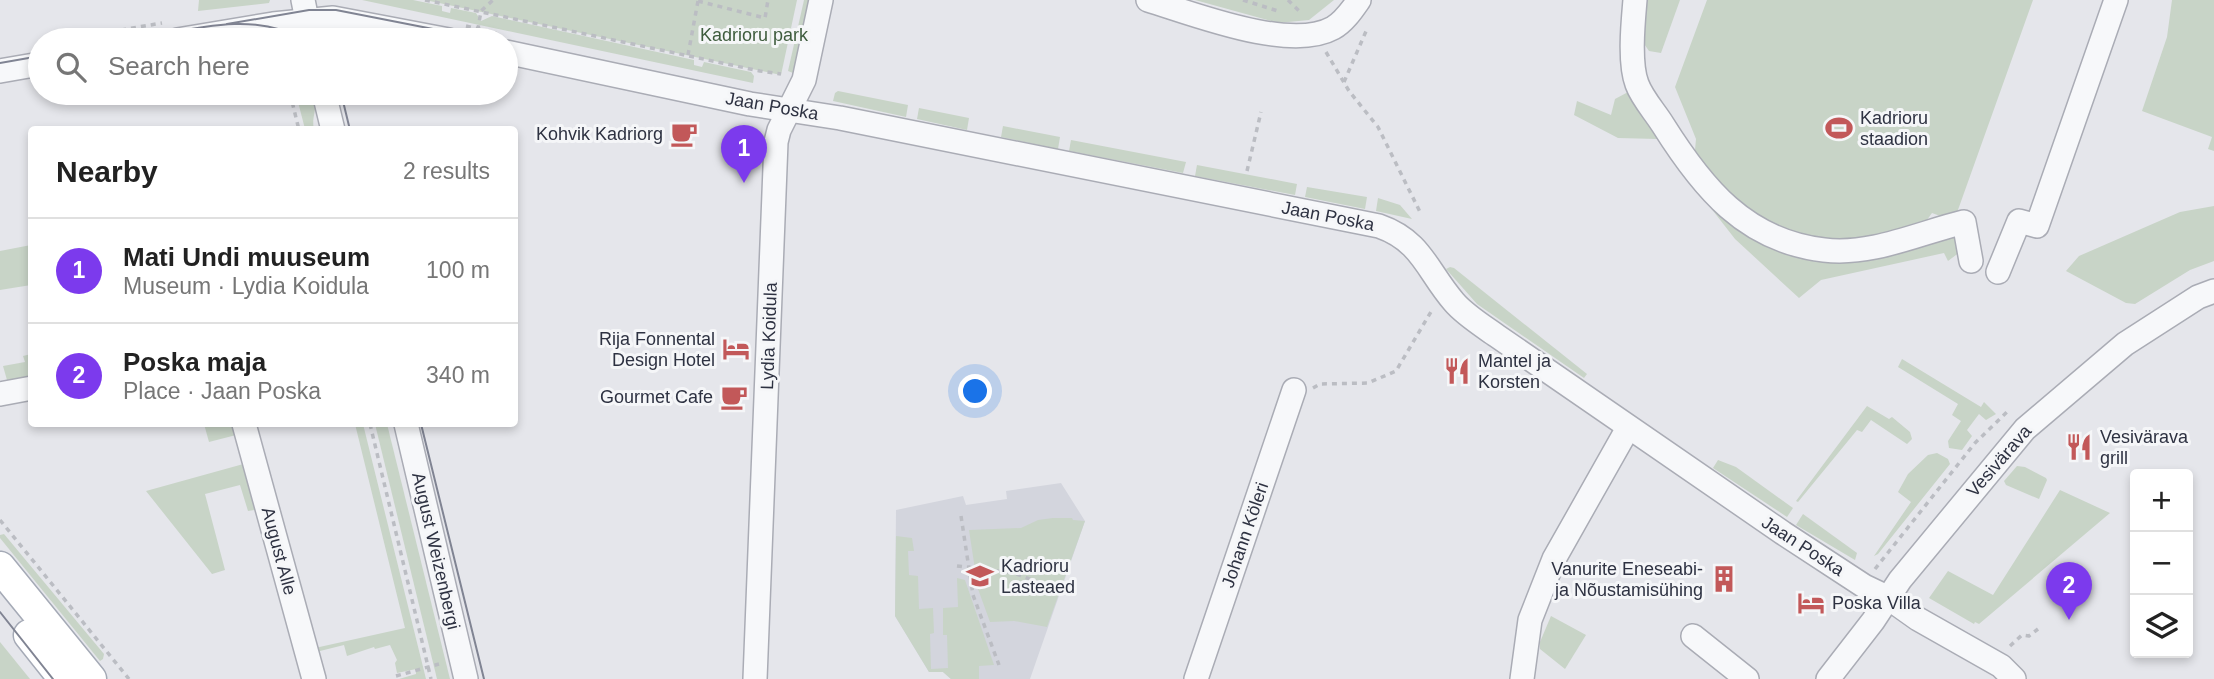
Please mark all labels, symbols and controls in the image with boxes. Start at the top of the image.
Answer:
park label: Kadrioru park [700,25,809,45]
search box [28,28,518,105]
icon: search [52,48,90,86]
text: Search here [108,51,250,81]
street label: Jaan Poska [724,88,821,124]
place label: Kadrioru staadion [1860,108,1928,149]
sports icon: Kadrioru staadion [1824,113,1854,143]
cafe icon: Kohvik Kadriorg [669,119,699,149]
place label: Kohvik Kadriorg [536,124,663,144]
pin: 1 [721,125,767,183]
text: Nearby [56,155,158,188]
text: 2 results [403,158,490,184]
street label: Jaan Poska [1280,197,1377,235]
text: Mati Undi muuseum [123,242,370,272]
text: 1 [73,257,85,283]
text: 100 m [426,257,490,283]
text: Museum · Lydia Koidula [123,273,369,299]
street label: Lydia Koidula [757,281,781,390]
place label: Rija Fonnental Design Hotel [599,329,715,370]
hotel icon: Rija Fonnental Design Hotel [721,334,751,364]
text: Poska maja [123,347,266,377]
place label: Mantel ja Korsten [1478,351,1552,392]
restaurant icon: Mantel ja Korsten [1442,356,1472,386]
text: 2 [73,362,85,388]
text: 340 m [426,362,490,388]
your location [958,374,992,408]
text: Place · Jaan Poska [123,378,321,404]
cafe icon: Gourmet Cafe [719,382,749,412]
place label: Gourmet Cafe [600,387,713,407]
street label: Vesivärava [1963,420,2036,501]
place label: Vesivärava grill [2100,427,2189,468]
restaurant icon: Vesivärava grill [2064,432,2094,462]
map controls [2130,469,2193,658]
button: + [2130,469,2193,532]
street label: August Weizenbergi [408,470,464,632]
street label: Johann Köleri [1218,480,1272,590]
street label: August Alle [258,505,300,597]
street label: Jaan Poska [1758,512,1849,581]
button: − [2130,532,2193,595]
place label: Kadrioru Lasteaed [1001,556,1075,597]
place label: Vanurite Eneseabi- ja Nõustamisühing [1551,559,1703,600]
school or university icon: Kadrioru Lasteaed [965,561,995,591]
pin: 2 [2046,562,2092,620]
building icon: Vanurite Eneseabi- ja Nõustamisühing [1709,564,1739,594]
hotel icon: Poska Villa [1796,588,1826,618]
place label: Poska Villa [1832,593,1922,613]
button: layers [2130,595,2193,658]

